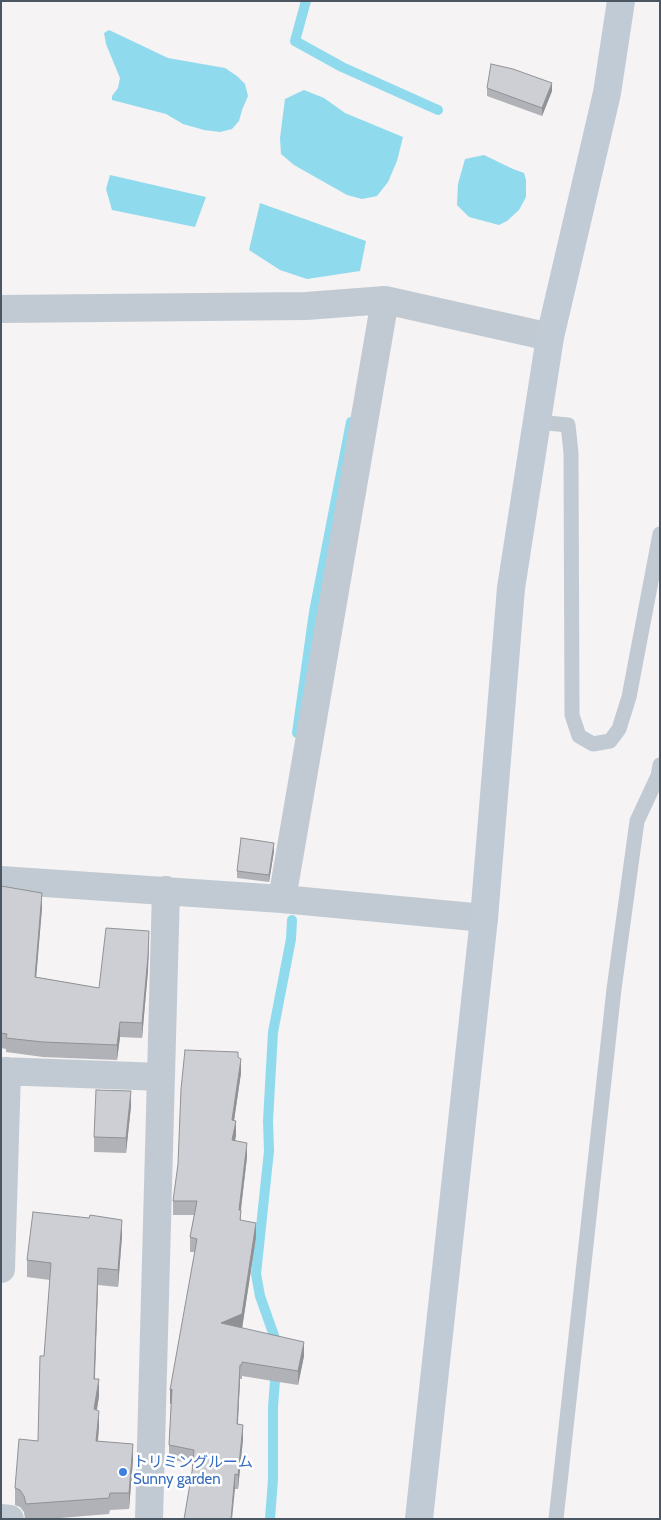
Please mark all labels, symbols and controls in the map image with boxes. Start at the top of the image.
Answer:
place label: トリミングルーム Sunny garden [133,1454,253,1489]
marker: トリミングルーム Sunny garden [117,1466,129,1478]

